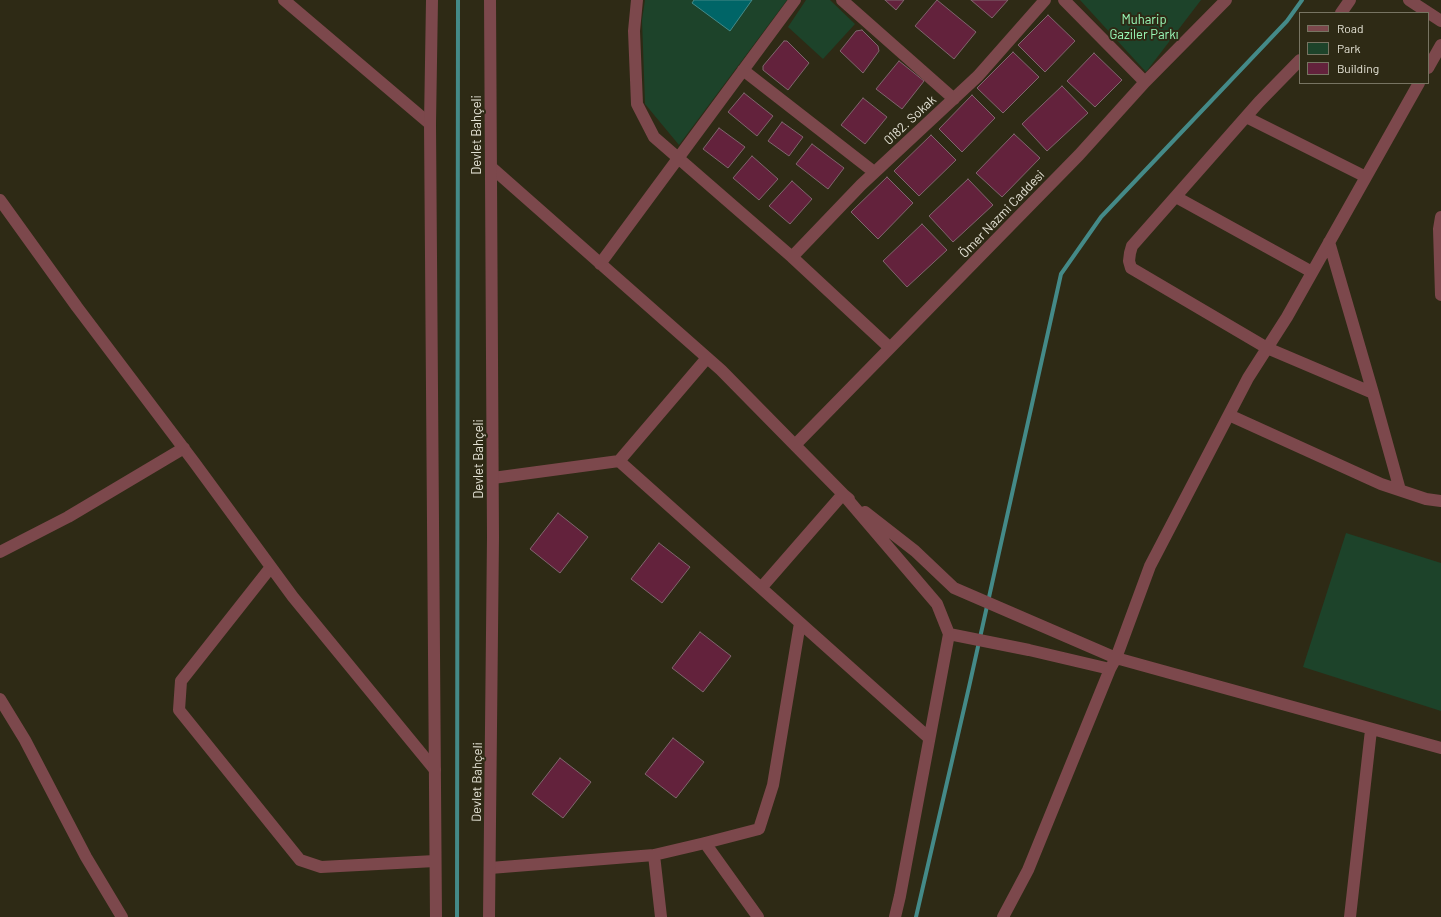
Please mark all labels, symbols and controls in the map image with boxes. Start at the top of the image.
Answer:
park label: Muharip Gaziler Parkı [1109,12,1179,43]
legend [1299,12,1429,84]
text: Road [1337,21,1364,35]
text: Park [1337,41,1361,55]
text: Building [1337,61,1379,75]
street label: 0182. Sokak [881,92,939,148]
street label: Devlet Bahçeli [469,95,485,175]
street label: Ömer Nazmi Caddesi [956,167,1048,261]
street label: Devlet Bahçeli [471,419,487,499]
street label: Devlet Bahçeli [469,742,485,822]

